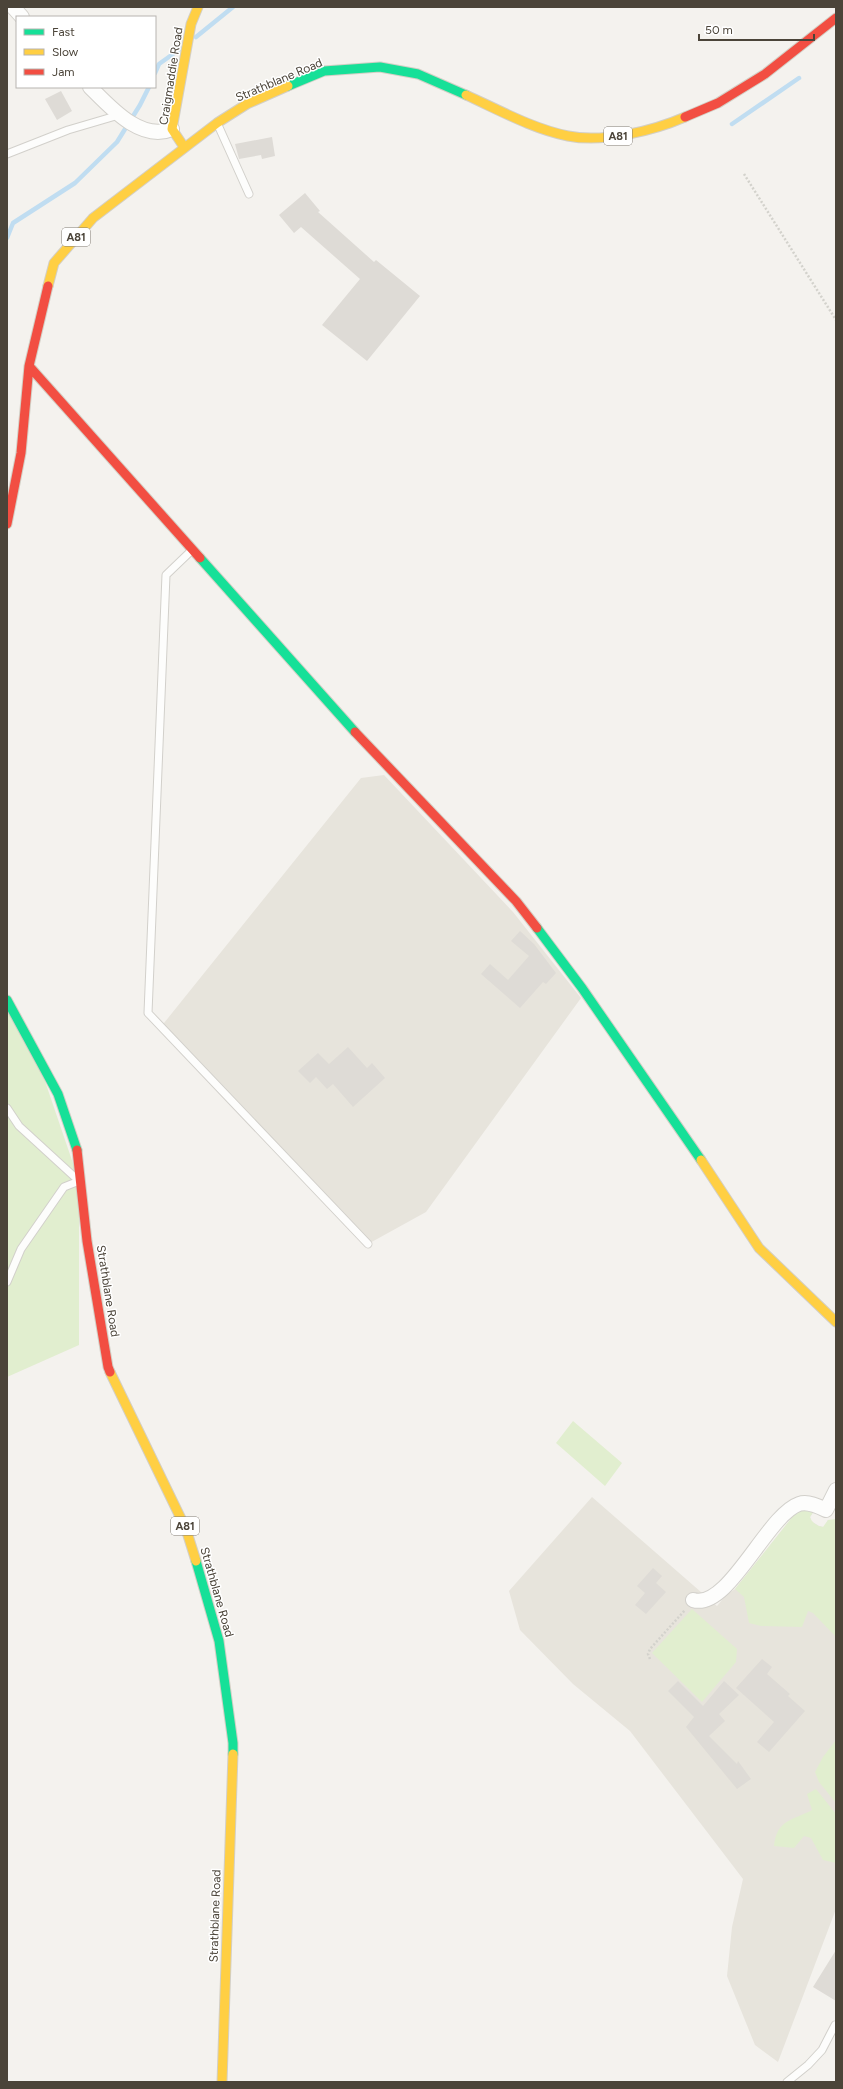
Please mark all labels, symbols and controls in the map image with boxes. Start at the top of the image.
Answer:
legend [16,16,156,88]
scale bar [699,16,814,42]
text: 50 m [705,23,733,37]
text: Fast [52,25,75,39]
street label: Craigmaddie Road [156,26,186,126]
text: Slow [52,45,79,59]
street label: Strathblane Road [233,55,325,105]
text: Jam [52,65,75,79]
road number: A81 [604,127,632,145]
road number: A81 [62,228,90,246]
street label: Strathblane Road [94,1244,122,1338]
road number: A81 [171,1517,199,1535]
street label: Strathblane Road [197,1545,237,1639]
street label: Strathblane Road [206,1869,224,1963]

